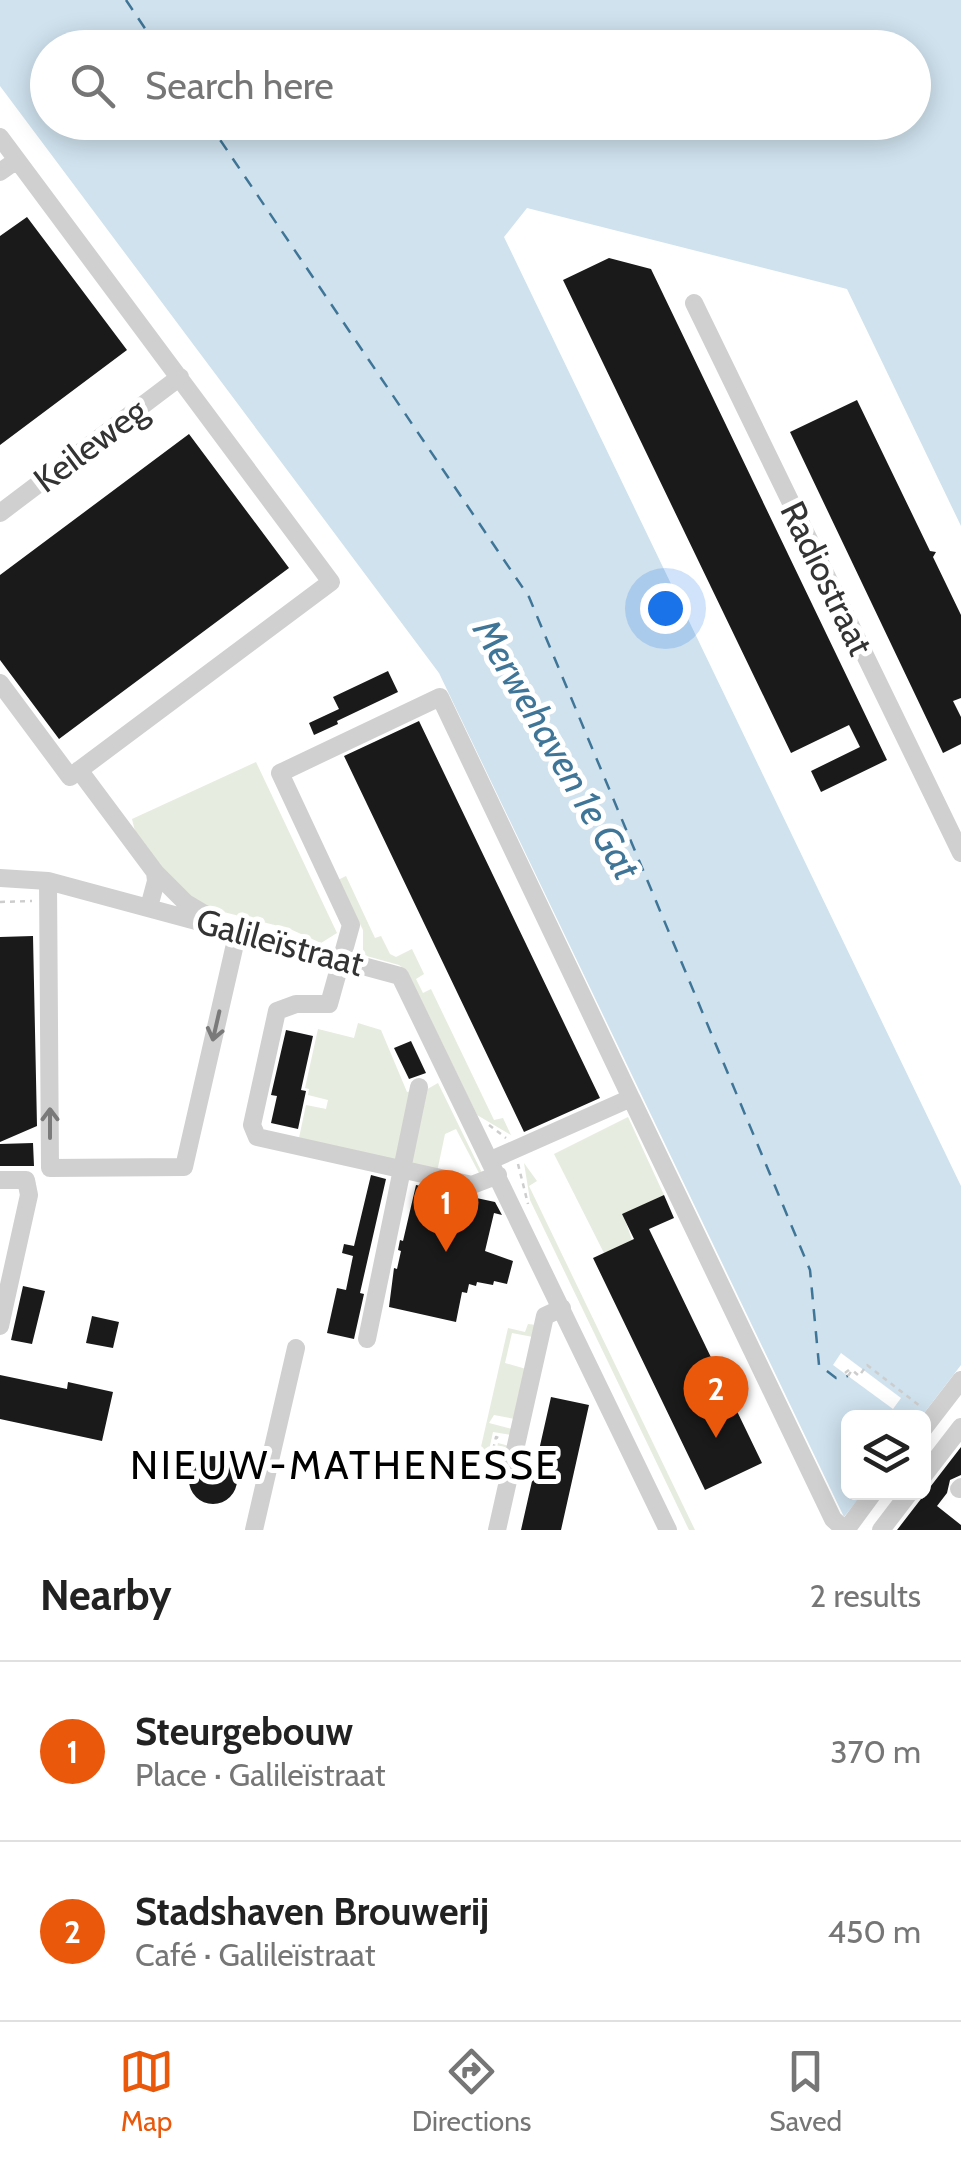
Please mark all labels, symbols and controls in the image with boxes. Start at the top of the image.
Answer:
search box [30,30,931,140]
icon: search [65,58,120,113]
text: Search here [145,62,334,109]
street label: Keileweg [25,388,156,501]
street label: Radiostraat [771,494,883,662]
your location [640,583,691,634]
water label: Merwehaven 1e Gat [463,609,651,889]
street label: Galileïstraat [192,899,369,985]
one-way arrow [206,1009,224,1041]
one-way arrow [40,1107,59,1139]
pin: 1 [414,1170,478,1252]
pin: 2 [684,1356,748,1438]
map controls [841,1410,931,1500]
button: layers [841,1410,931,1500]
district label: NIEUW-MATHENESSE [130,1440,560,1489]
text: Nearby [40,1569,172,1621]
text: 2 results [810,1576,921,1615]
text: Steurgebouw [135,1708,353,1755]
text: 1 [67,1732,78,1771]
text: 370 m [830,1732,921,1771]
text: Place · Galileïstraat [135,1755,386,1794]
text: Stadshaven Brouwerij [135,1888,489,1935]
text: 2 [64,1912,81,1951]
text: 450 m [828,1912,921,1951]
text: Café · Galileïstraat [135,1935,375,1974]
tab: Map [119,2044,174,2138]
tab: Directions [412,2044,531,2138]
tab: Saved [769,2044,842,2138]

